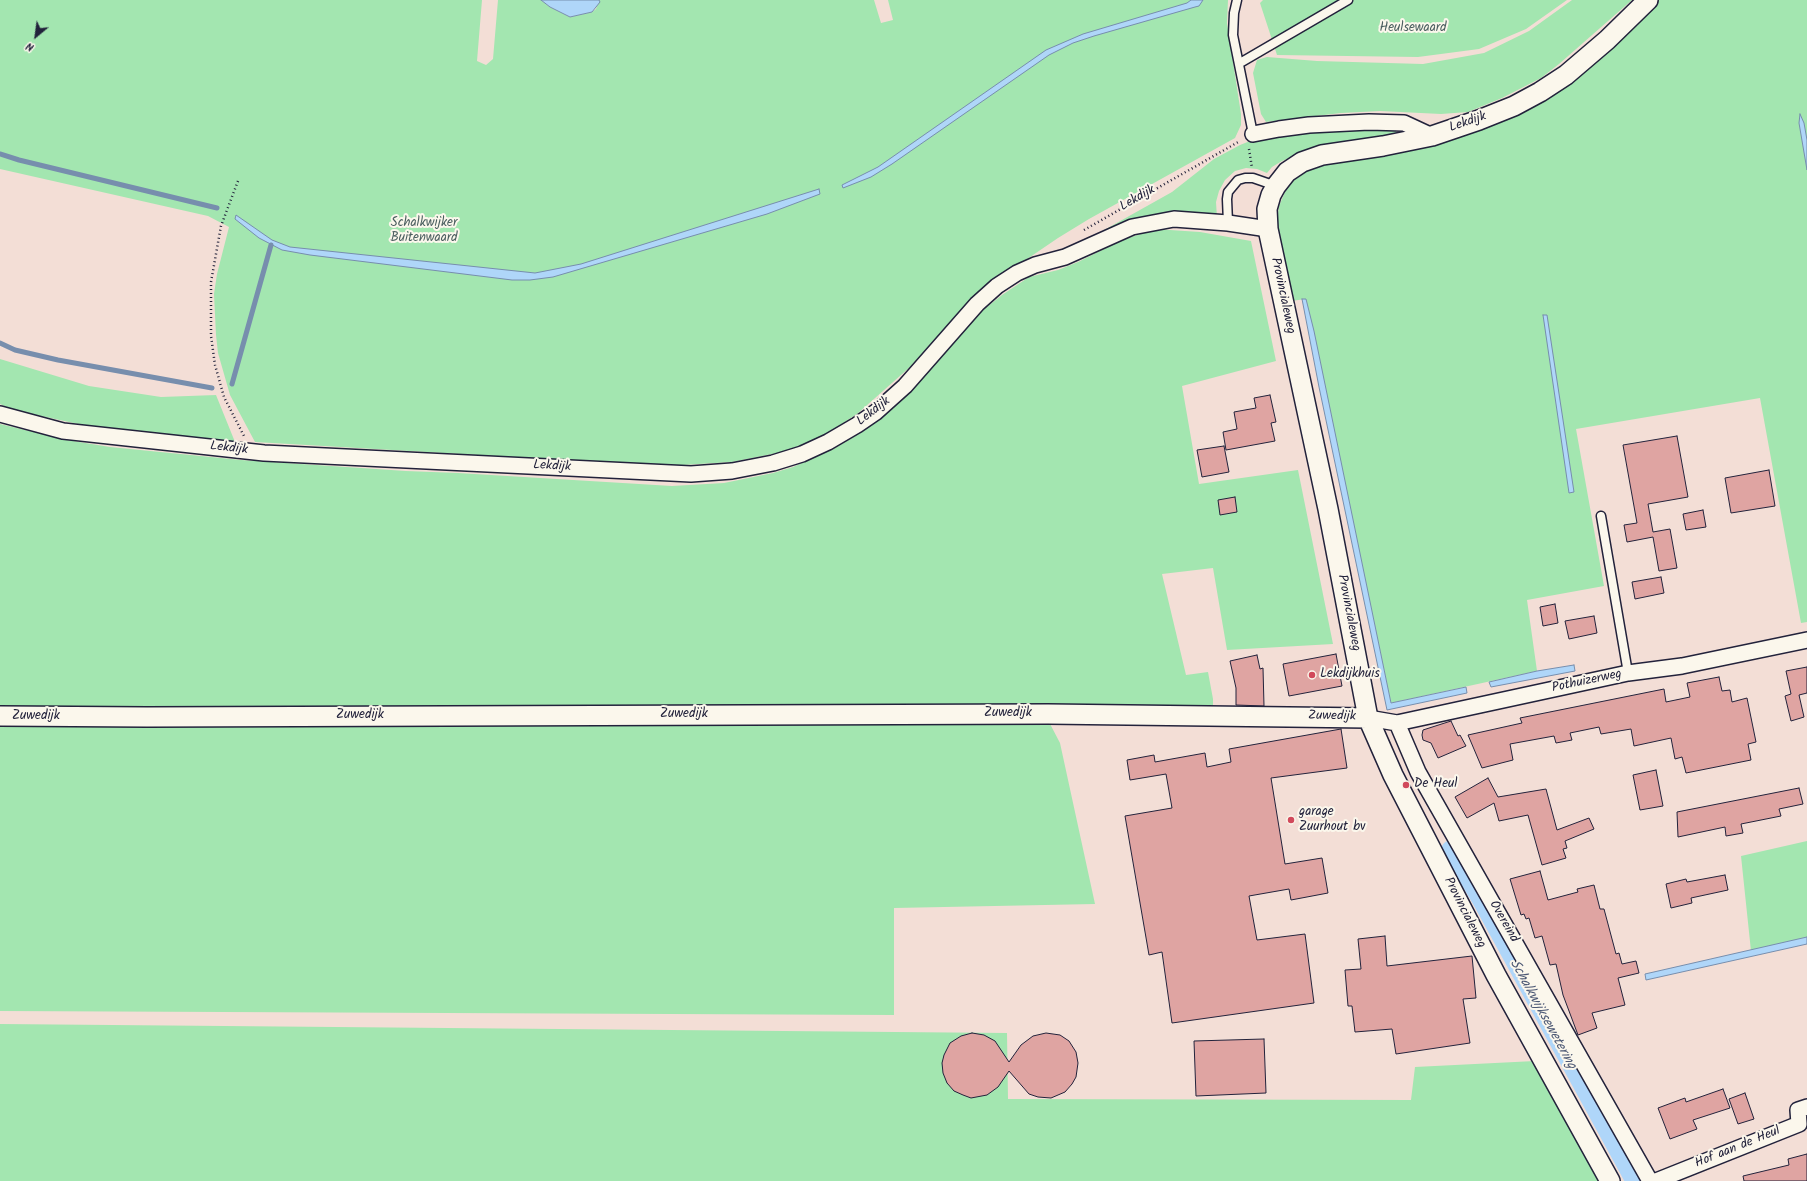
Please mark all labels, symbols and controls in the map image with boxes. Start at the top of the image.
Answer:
north arrow [16,16,56,56]
park label: Heulsewaard [1379,21,1447,37]
text: N [23,37,38,56]
street label: Lekdijk [1447,109,1489,137]
street label: Lekdijk [1118,183,1158,215]
park label: Schalkwijker Buitenwaard [390,216,458,247]
street label: Provincialeweg [1266,256,1298,336]
street label: Lekdijk [854,394,894,430]
street label: Lekdijk [209,439,249,459]
street label: Lekdijk [533,458,571,476]
street label: Provincialeweg [1333,573,1363,653]
place label: Lekdijkhuis [1320,667,1380,683]
street label: Pothuizerweg [1551,667,1623,697]
marker: Lekdijkhuis [1307,670,1317,680]
street label: Zuwedijk [984,706,1032,722]
street label: Zuwedijk [660,707,708,723]
street label: Zuwedijk [336,708,384,724]
street label: Zuwedijk [12,709,60,725]
street label: Zuwedijk [1308,709,1356,725]
place label: De Heul [1414,777,1457,793]
marker: De Heul [1401,780,1411,790]
place label: garage Zuurhout bv [1299,805,1366,836]
marker: garage Zuurhout bv [1286,815,1296,825]
street label: Provincialeweg [1439,875,1489,951]
street label: Overeind [1485,898,1521,946]
water label: Schalkwijksewetering [1505,957,1579,1073]
street label: Hof aan de Heul [1693,1124,1783,1172]

